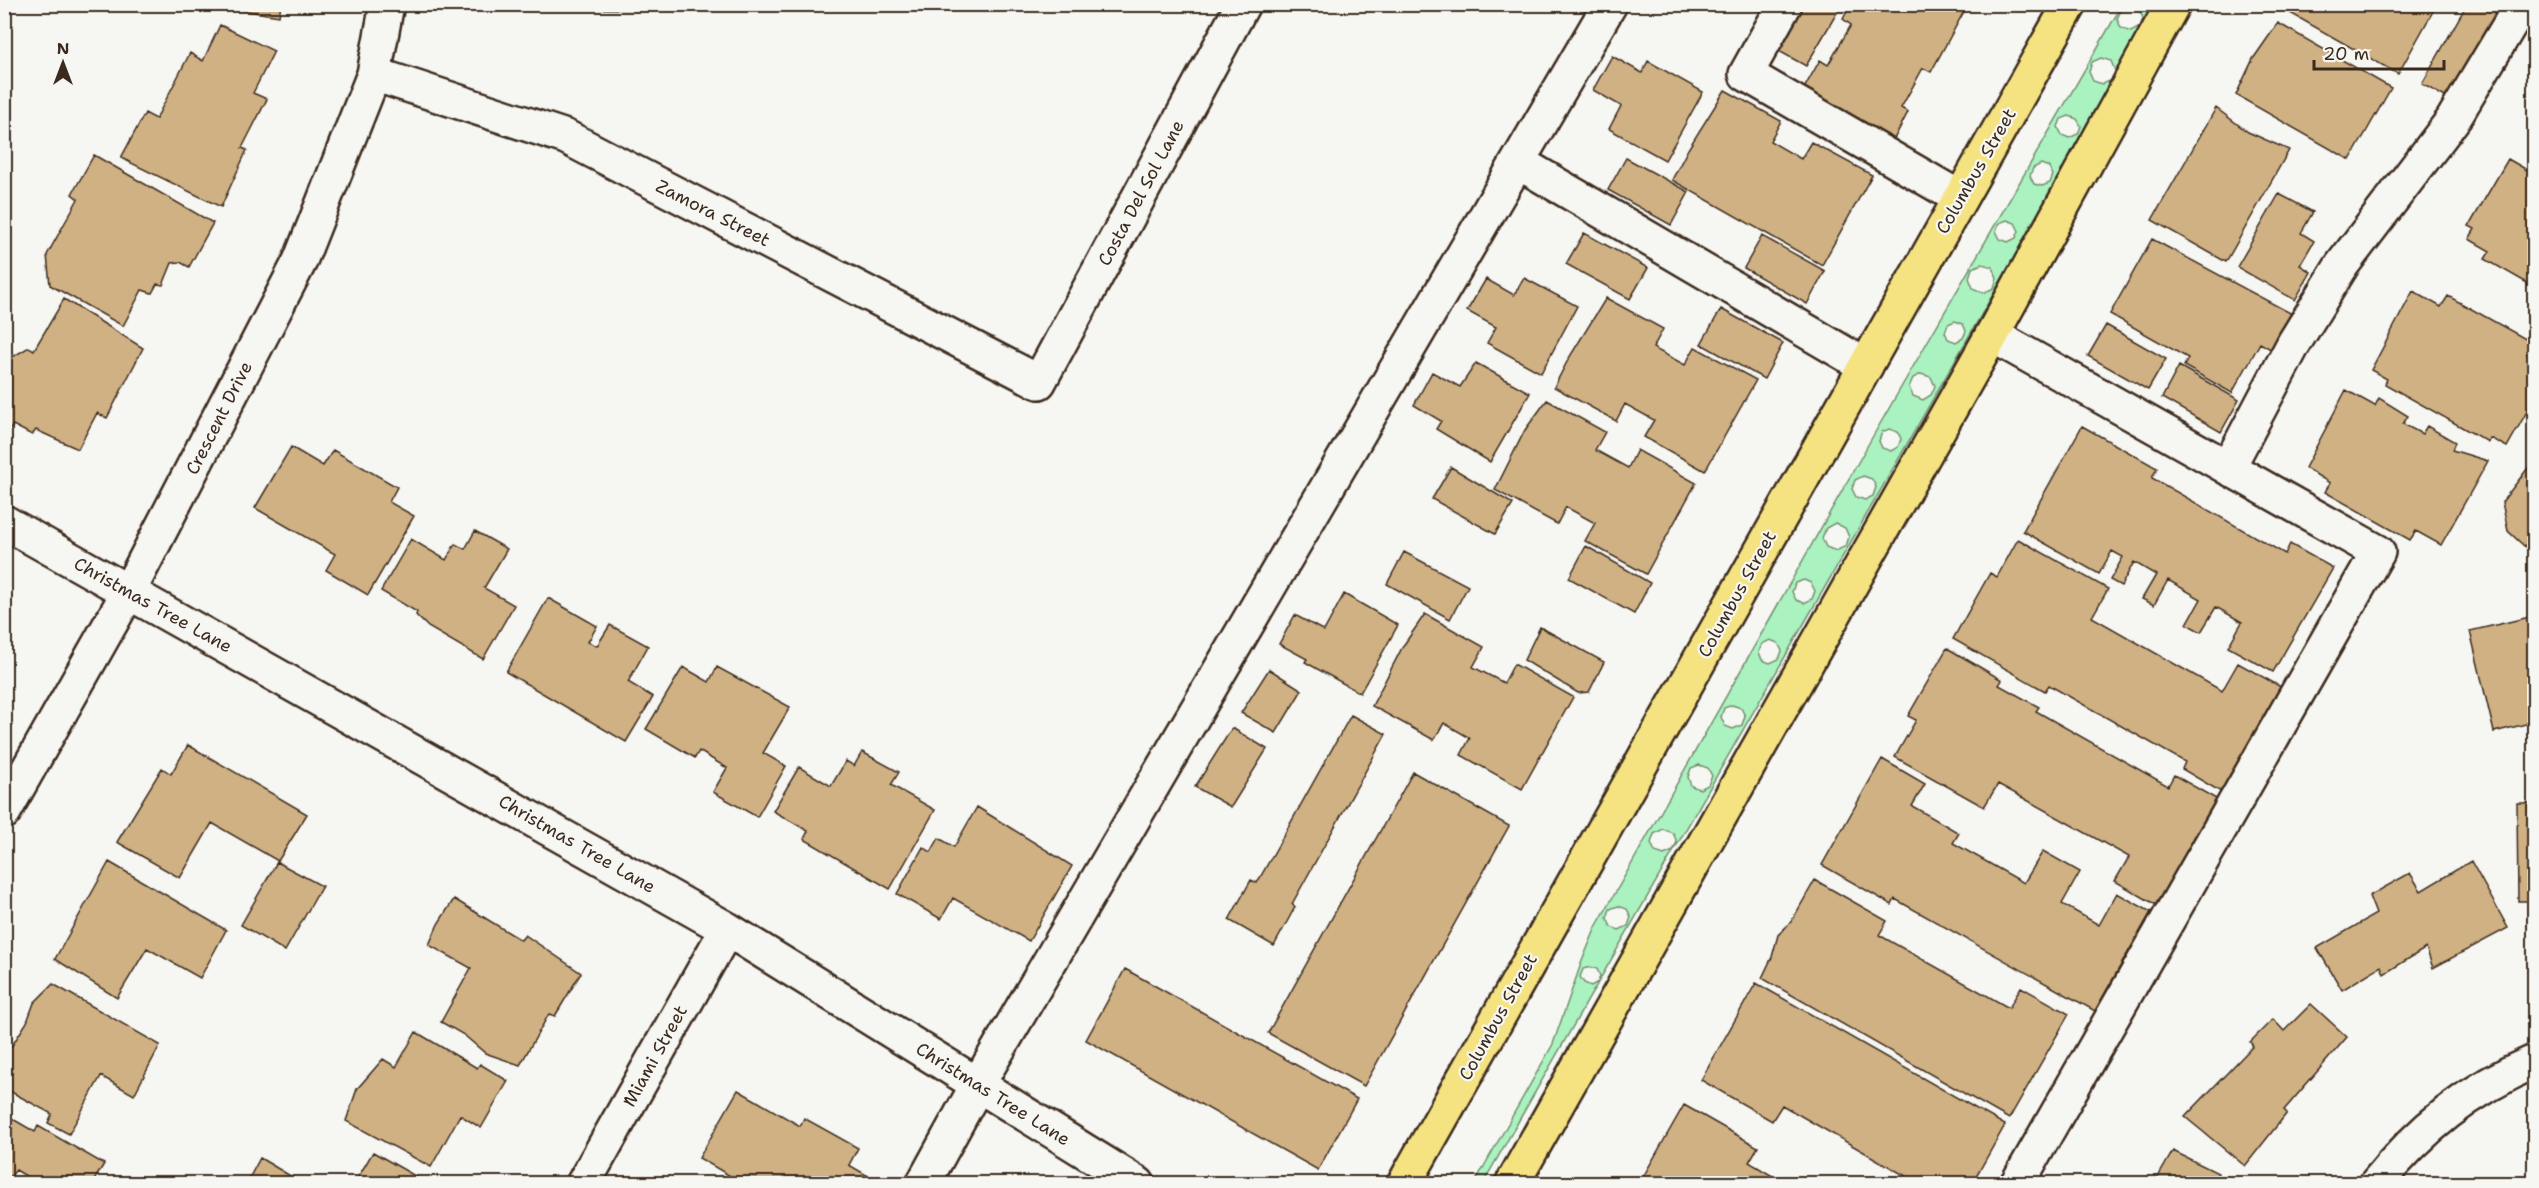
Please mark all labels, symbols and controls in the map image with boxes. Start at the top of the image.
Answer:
north arrow [33,33,93,93]
scale bar [2314,33,2444,71]
text: N [57,38,69,59]
text: 20 m [2323,42,2369,66]
street label: Columbus Street [1930,104,2022,238]
street label: Costa Del Sol Lane [1092,116,1190,270]
street label: Zamora Street [652,174,774,252]
street label: Crescent Drive [180,357,258,479]
street label: Columbus Street [1692,526,1782,662]
street label: Christmas Tree Lane [70,551,236,659]
street label: Christmas Tree Lane [494,789,660,899]
street label: Columbus Street [1453,949,1543,1085]
street label: Miami Street [617,1001,693,1111]
street label: Christmas Tree Lane [911,1037,1075,1151]

